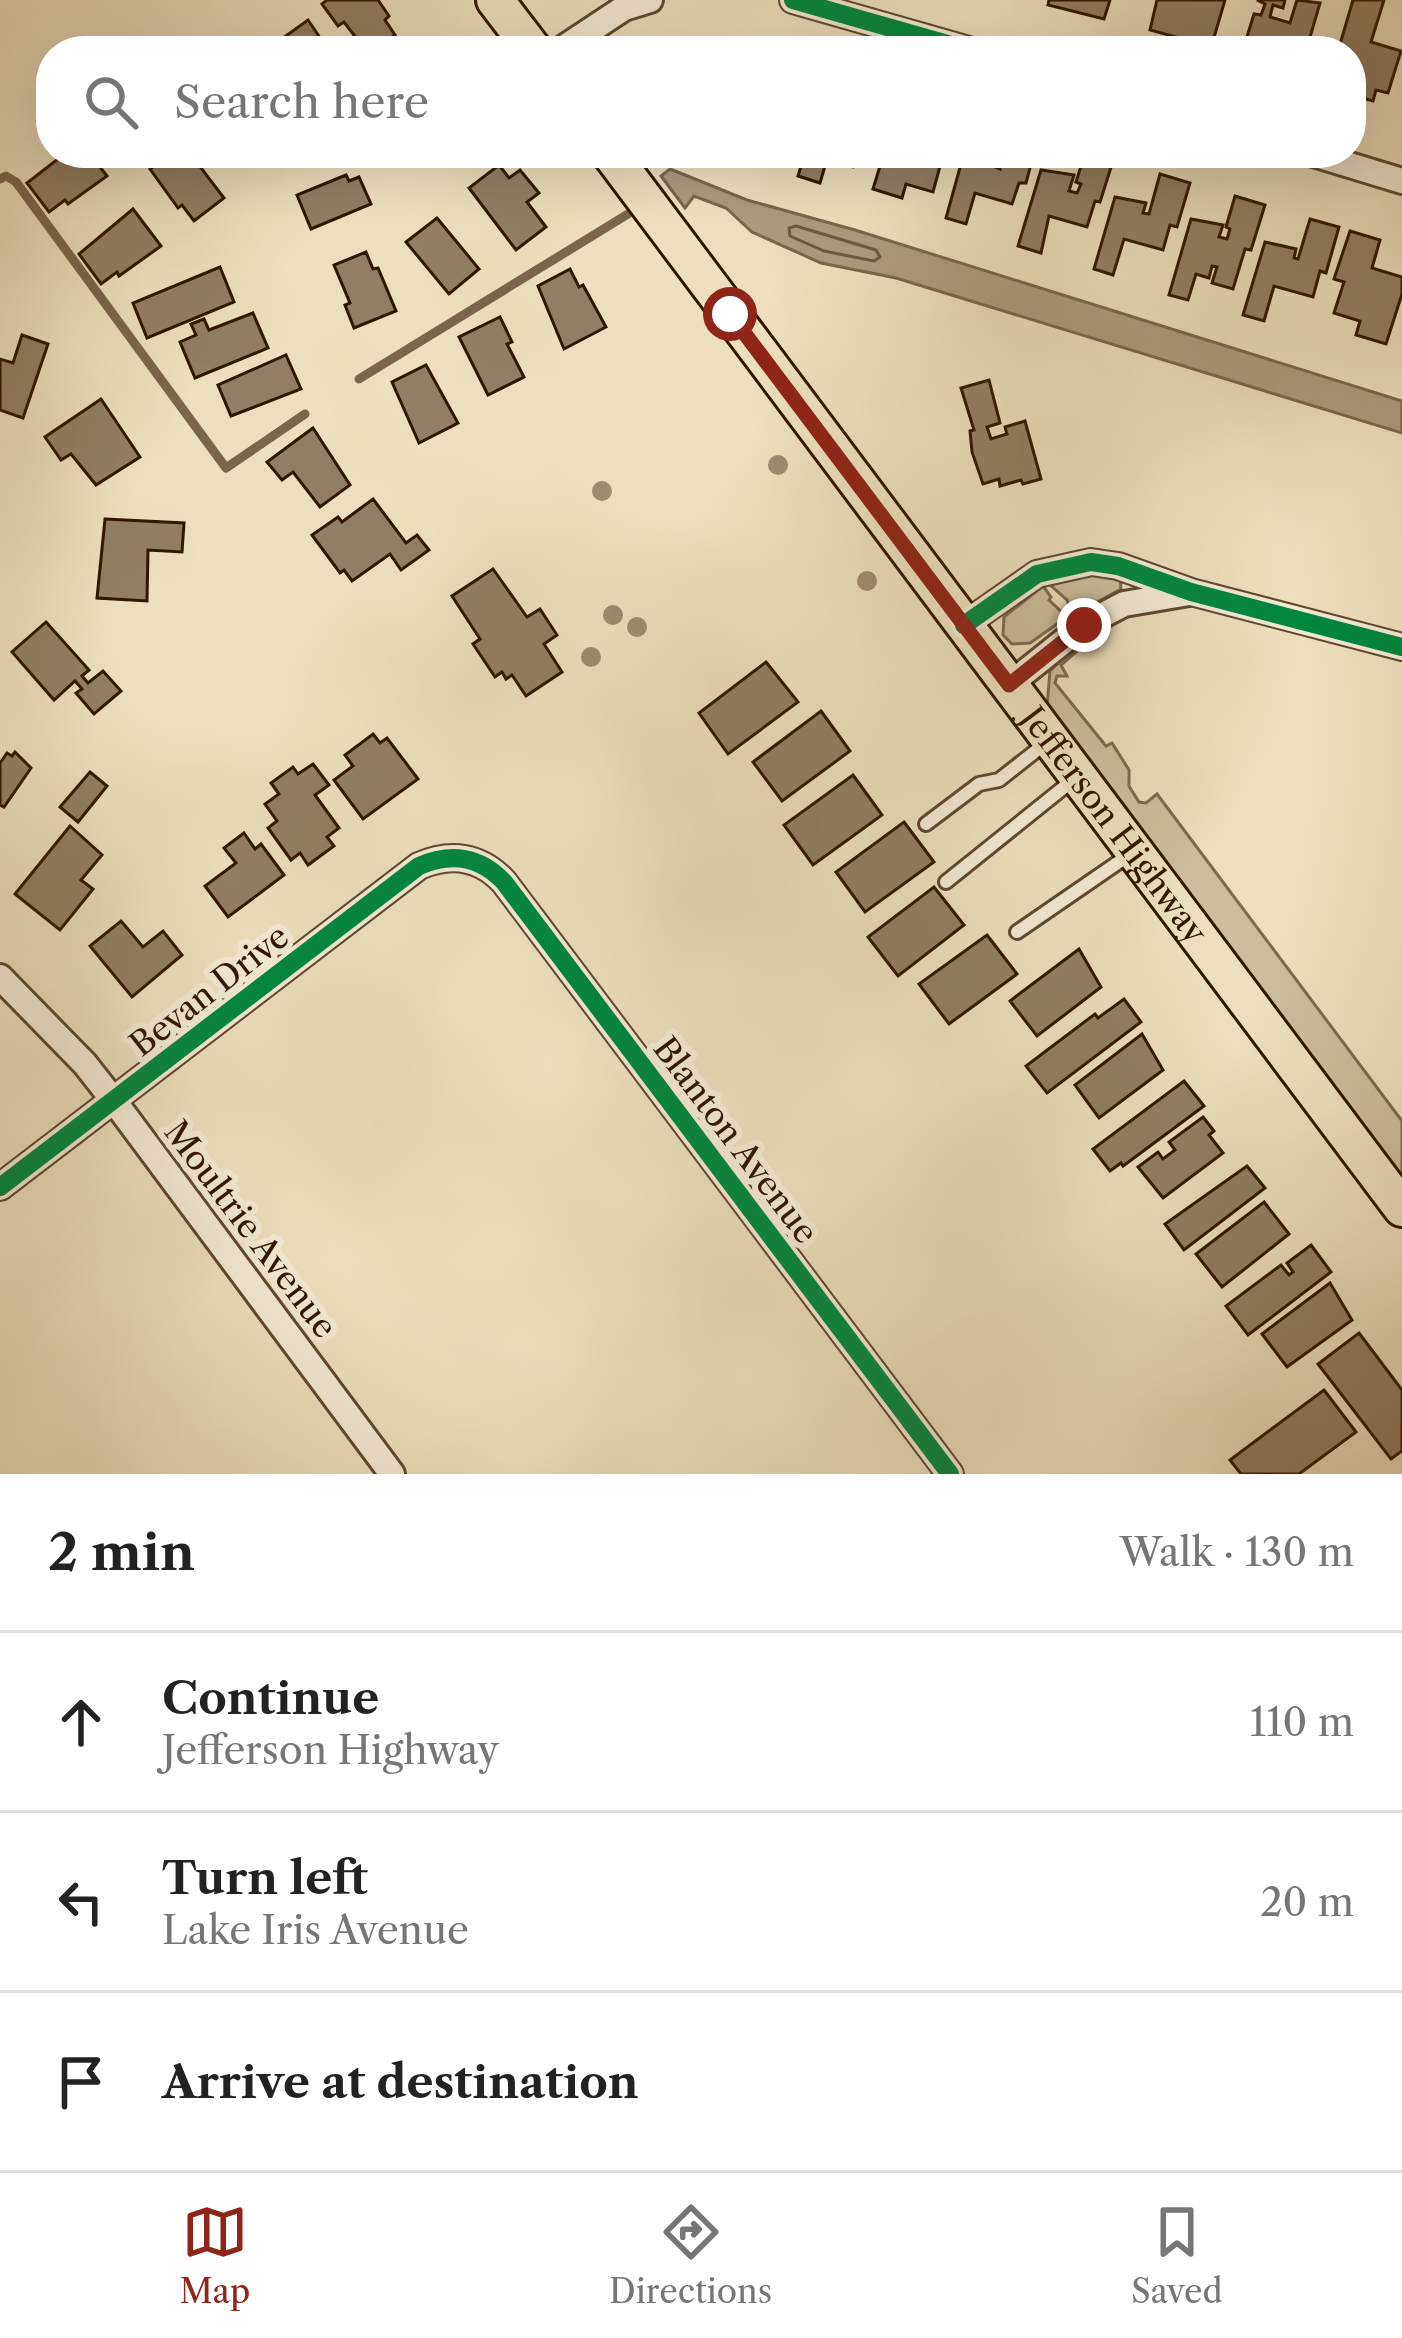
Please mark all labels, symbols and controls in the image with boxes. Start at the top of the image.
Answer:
search box [36,36,1366,168]
icon: search [78,69,144,135]
text: Search here [174,74,429,130]
route start [703,287,757,341]
route end [1057,598,1111,652]
street label: Jefferson Highway [1009,695,1216,952]
street label: Bevan Drive [122,916,297,1065]
street label: Blanton Avenue [645,1029,827,1252]
street label: Moultrie Avenue [155,1112,346,1346]
text: 2 min [48,1521,195,1583]
text: Walk · 130 m [1120,1528,1354,1576]
text: Continue [162,1670,379,1726]
icon: ahead [48,1689,114,1755]
text: 110 m [1250,1698,1354,1746]
text: Jefferson Highway [162,1726,499,1774]
text: Turn left [162,1850,368,1906]
icon: left [48,1869,114,1935]
text: 20 m [1260,1878,1354,1926]
text: Lake Iris Avenue [162,1906,469,1954]
icon: arrive [48,2049,114,2115]
text: Arrive at destination [162,2054,639,2110]
tab: Map [179,2199,250,2312]
tab: Directions [609,2199,772,2312]
tab: Saved [1131,2199,1223,2312]

